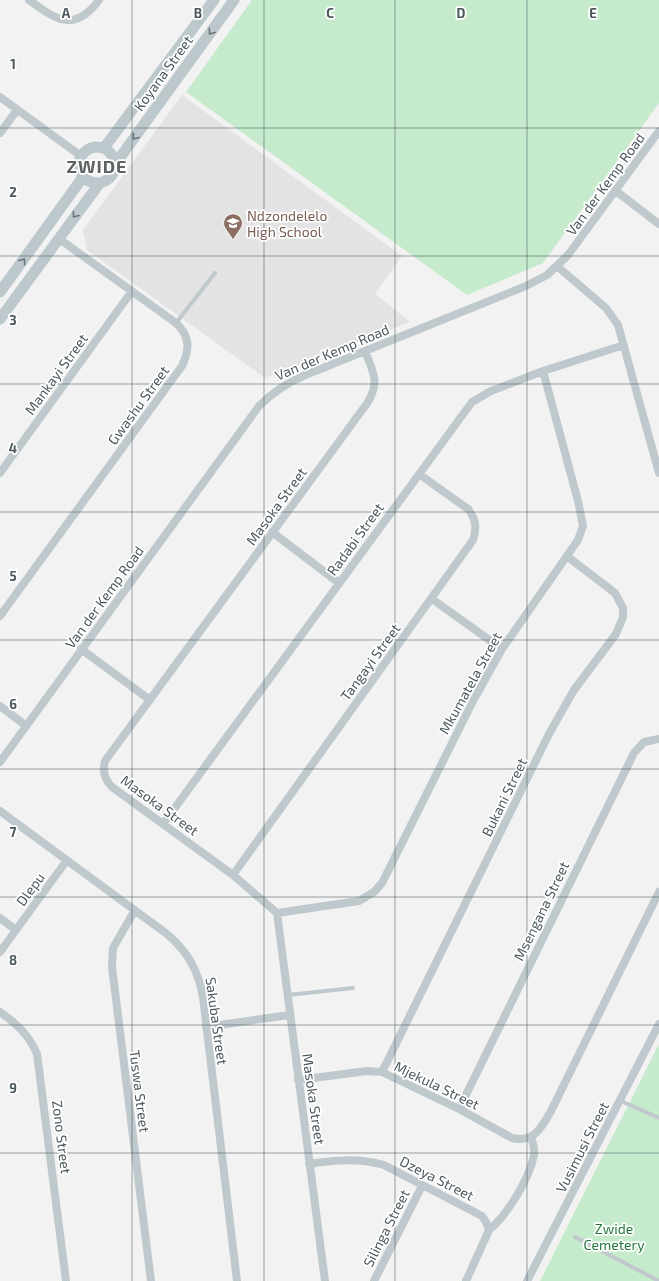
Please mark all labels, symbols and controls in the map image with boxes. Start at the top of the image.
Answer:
text: A [62,5,71,21]
text: B [194,5,202,21]
text: C [326,5,334,21]
text: D [457,5,466,21]
text: E [589,5,597,21]
one-way arrow [209,27,216,34]
street label: Koyana Street [130,32,196,114]
text: 1 [10,56,16,72]
street label: Van der Kemp Road [562,129,648,239]
one-way arrow [133,133,140,140]
district label: ZWIDE [66,155,128,177]
text: 2 [9,184,17,200]
place label: Ndzondelelo High School [247,207,327,240]
one-way arrow [73,211,80,218]
school or university icon: Ndzondelelo High School [222,212,244,240]
one-way arrow [18,258,25,265]
text: 3 [9,312,17,328]
street label: Van der Kemp Road [272,320,392,384]
street label: Mankayi Street [21,330,91,418]
street label: Gwashu Street [104,362,172,448]
text: 4 [9,440,17,456]
street label: Masoka Street [242,464,310,548]
street label: Radabi Street [323,499,387,579]
street label: Van der Kemp Road [61,542,147,652]
text: 5 [9,568,17,584]
street label: Tangayi Street [336,620,404,704]
street label: Mkumatela Street [435,629,505,737]
text: 6 [9,696,17,712]
street label: Bukani Street [478,755,530,839]
street label: Masoka Street [118,771,202,839]
text: 7 [10,824,17,840]
street label: Msengana Street [510,859,572,963]
street label: Dlepu [12,869,48,909]
text: 8 [9,952,17,968]
street label: Sakuba Street [202,976,232,1066]
street label: Tuswa Street [126,1049,154,1133]
street label: Masoka Street [299,1052,329,1146]
street label: Mjekula Street [392,1057,482,1113]
text: 9 [9,1080,17,1096]
street label: Zono Street [49,1099,75,1175]
street label: Vusimusi Street [552,1099,612,1195]
street label: Dzeya Street [397,1152,477,1204]
street label: Silinga Street [359,1186,413,1270]
park label: Zwide Cemetery [583,1220,645,1253]

